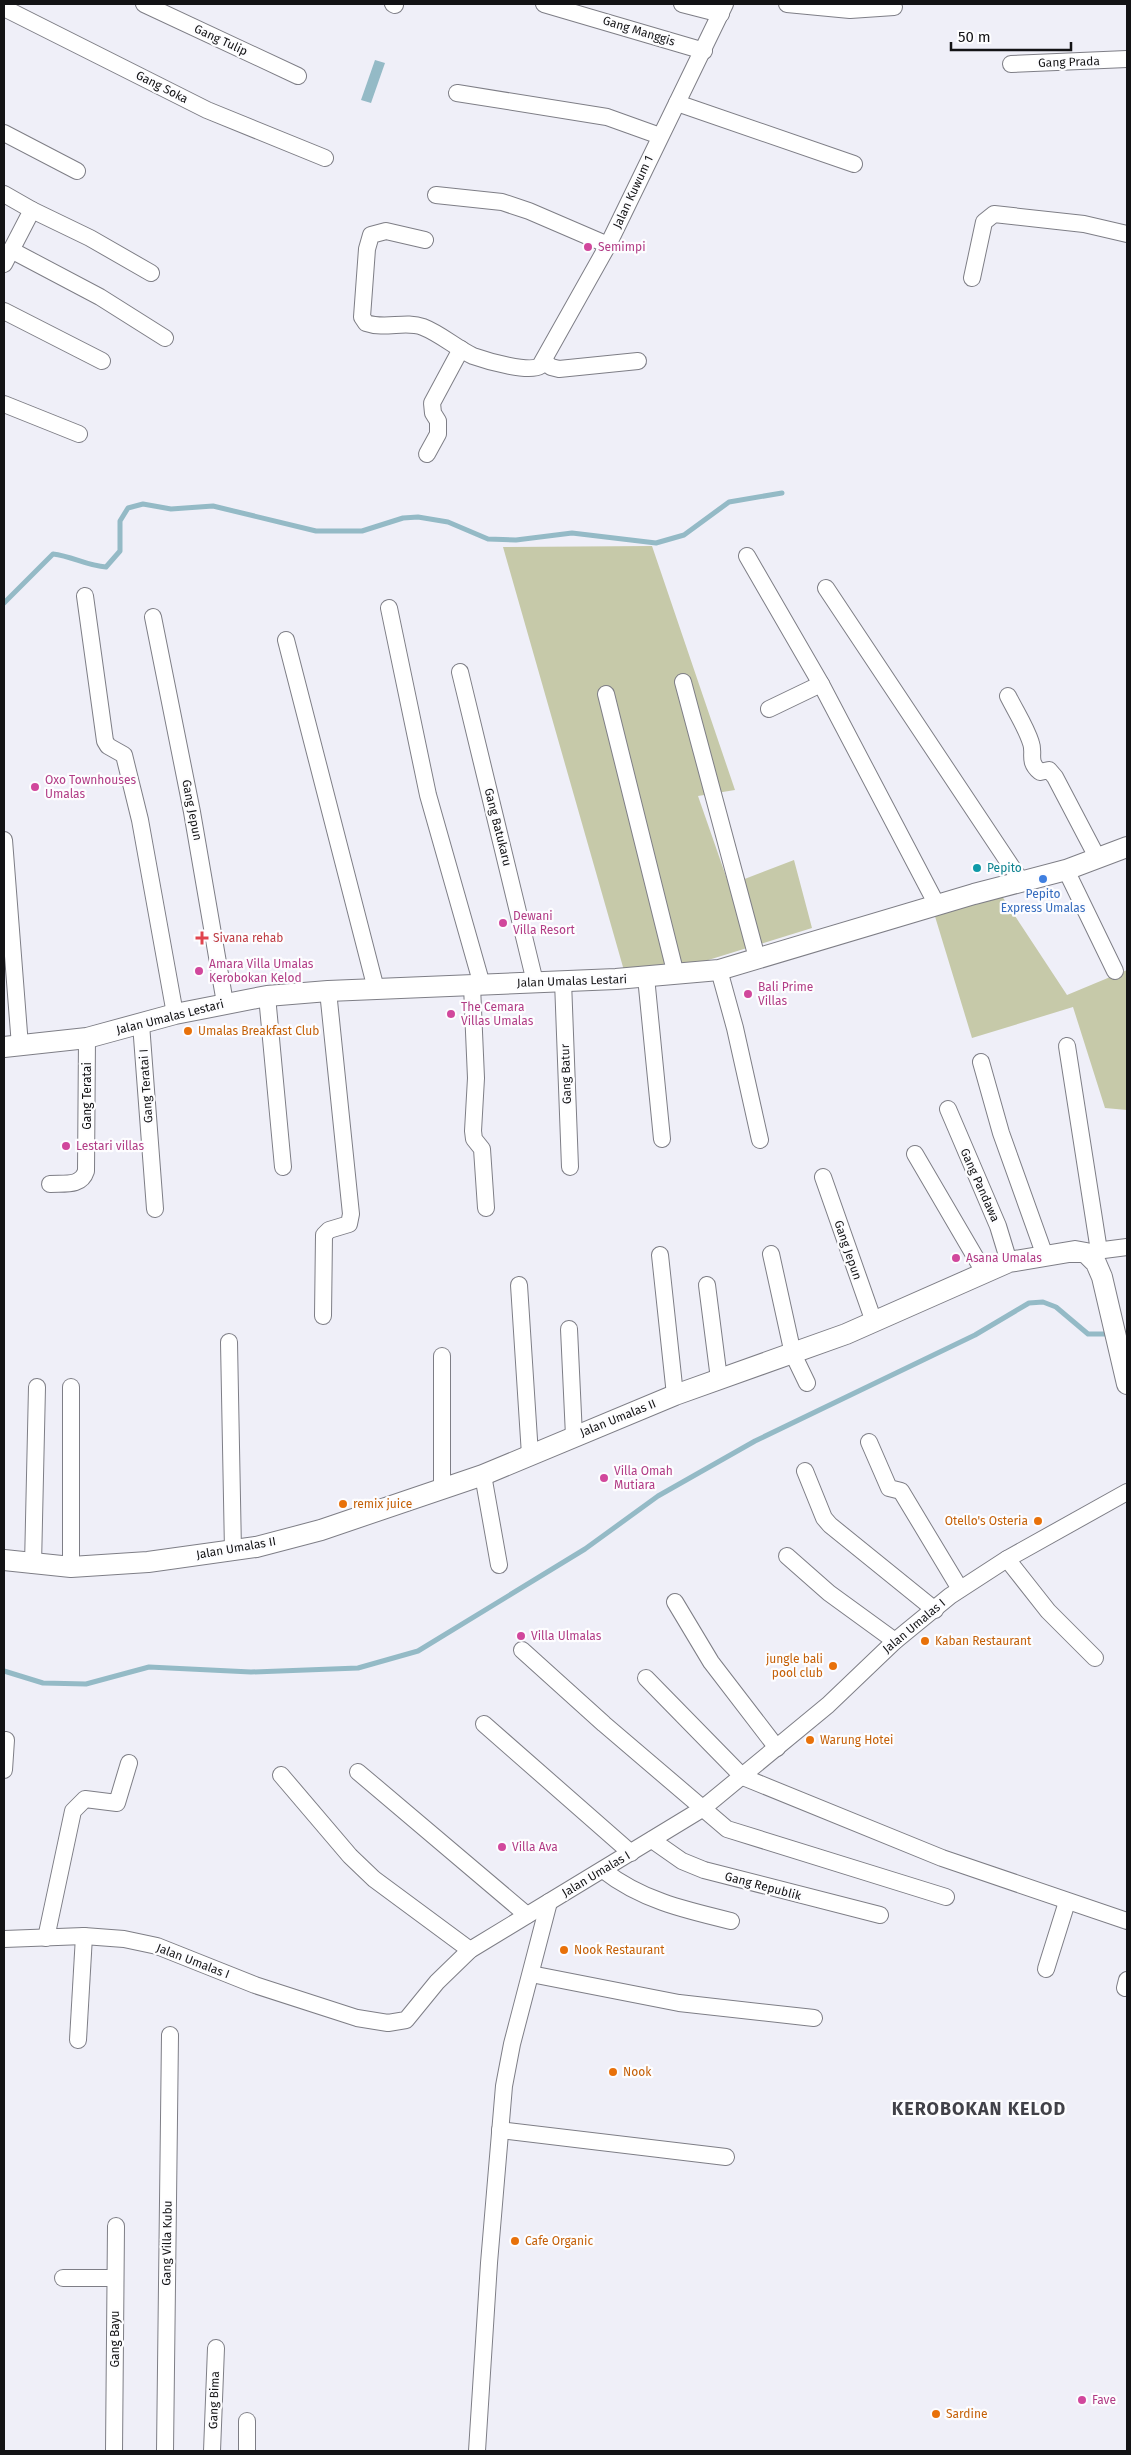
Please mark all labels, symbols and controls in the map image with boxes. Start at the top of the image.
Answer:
street label: Gang Manggis [601,13,677,49]
scale bar [951,20,1071,52]
street label: Gang Tulip [192,22,250,58]
text: 50 m [958,28,991,46]
street label: Gang Prada [1038,54,1100,70]
street label: Gang Soka [134,68,190,106]
street label: Jalan Kuwum 1 [610,153,656,231]
place label: Semimpi [598,240,646,254]
marker: Semimpi [582,241,594,253]
place label: Oxo Townhouses Umalas [45,773,136,801]
street label: Gang Jepun [179,778,205,842]
marker: Oxo Townhouses Umalas [29,781,41,793]
street label: Gang Batukaru [482,787,514,867]
place label: Pepito [987,861,1022,875]
marker: Pepito [971,862,983,874]
marker: Pepito Express Umalas [1037,873,1049,885]
place label: Pepito Express Umalas [1001,887,1086,915]
place label: Dewani Villa Resort [513,909,576,937]
marker: Dewani Villa Resort [497,917,509,929]
marker: Sivana rehab [195,931,209,945]
place label: Sivana rehab [213,931,283,945]
place label: Amara Villa Umalas Kerobokan Kelod [209,957,314,985]
marker: Amara Villa Umalas Kerobokan Kelod [193,965,205,977]
street label: Jalan Umalas Lestari [517,972,627,990]
place label: Bali Prime Villas [758,980,813,1008]
marker: Bali Prime Villas [742,988,754,1000]
street label: Jalan Umalas Lestari [115,997,225,1037]
place label: The Cemara Villas Umalas [461,1000,534,1028]
marker: The Cemara Villas Umalas [445,1008,457,1020]
place label: Umalas Breakfast Club [198,1024,319,1038]
marker: Umalas Breakfast Club [182,1025,194,1037]
street label: Gang Batur [558,1043,574,1104]
street label: Gang Teratai I [136,1048,156,1124]
street label: Gang Teratai [80,1062,94,1130]
place label: Lestari villas [76,1139,144,1153]
marker: Lestari villas [60,1140,72,1152]
street label: Gang Pandawa [958,1146,1002,1224]
street label: Gang Jepun [831,1218,865,1282]
place label: Asana Umalas [966,1251,1042,1265]
marker: Asana Umalas [950,1252,962,1264]
street label: Jalan Umalas II [578,1396,658,1440]
place label: Villa Omah Mutiara [614,1464,673,1492]
marker: Villa Omah Mutiara [598,1472,610,1484]
place label: remix juice [353,1497,412,1511]
marker: remix juice [337,1498,349,1510]
place label: Otello's Osteria [945,1514,1028,1528]
marker: Otello's Osteria [1032,1515,1044,1527]
street label: Jalan Umalas II [195,1534,277,1562]
street label: Jalan Umalas I [880,1596,948,1656]
place label: Villa Ulmalas [531,1629,602,1643]
marker: Villa Ulmalas [515,1630,527,1642]
place label: Kaban Restaurant [935,1634,1032,1648]
marker: Kaban Restaurant [919,1635,931,1647]
place label: jungle bali pool club [765,1652,823,1680]
marker: jungle bali pool club [827,1660,839,1672]
place label: Warung Hotei [820,1733,893,1747]
marker: Warung Hotei [804,1734,816,1746]
place label: Villa Ava [512,1840,558,1854]
marker: Villa Ava [496,1841,508,1853]
street label: Jalan Umalas I [559,1848,633,1900]
street label: Gang Republik [723,1869,804,1903]
street label: Jalan Umalas I [155,1941,231,1981]
place label: Nook Restaurant [574,1943,665,1957]
marker: Nook Restaurant [558,1944,570,1956]
place label: Nook [623,2065,652,2079]
marker: Nook [607,2066,619,2078]
district label: KEROBOKAN KELOD [892,2098,1066,2120]
street label: Gang Villa Kubu [159,2200,175,2286]
place label: Cafe Organic [525,2234,593,2248]
marker: Cafe Organic [509,2235,521,2247]
street label: Gang Bayu [108,2310,122,2368]
street label: Gang Bima [206,2371,222,2429]
place label: Fave [1092,2393,1116,2407]
marker: Fave [1076,2394,1088,2406]
place label: Sardine [946,2407,987,2421]
marker: Sardine [930,2408,942,2420]

